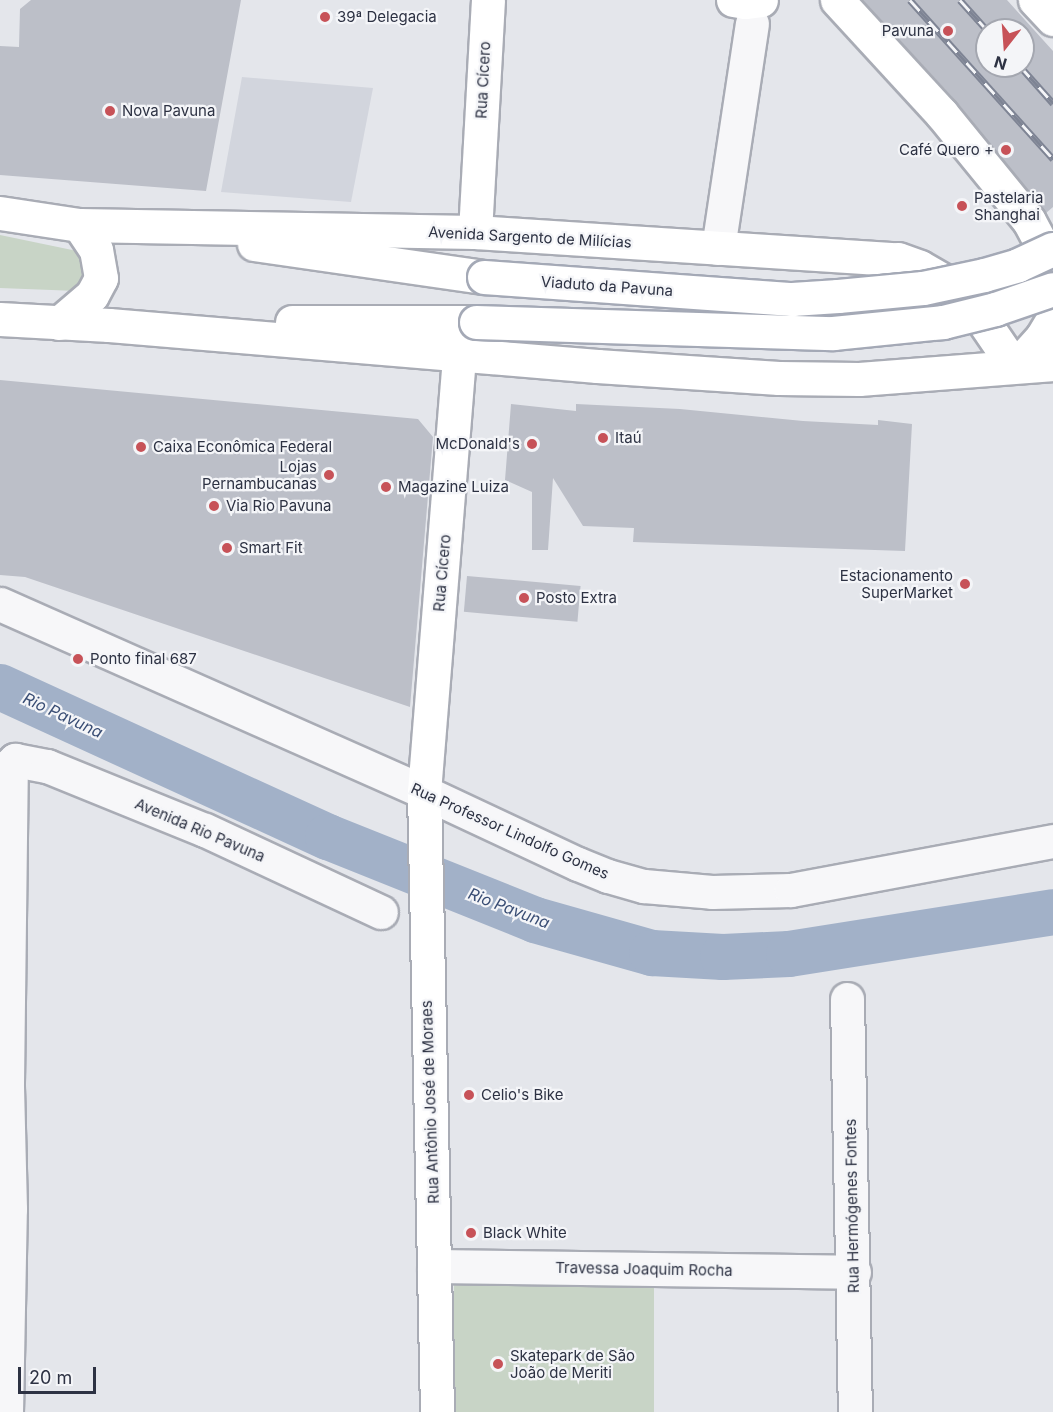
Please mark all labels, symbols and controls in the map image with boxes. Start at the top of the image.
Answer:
place label: 39ª Delegacia [337,8,437,26]
marker: 39ª Delegacia [318,10,332,24]
north arrow [975,18,1035,78]
place label: Pavuna [882,22,934,40]
marker: Pavuna [939,22,957,40]
street label: Rua Cícero [472,41,494,119]
text: N [992,52,1009,75]
place label: Nova Pavuna [122,102,215,120]
marker: Nova Pavuna [103,104,117,118]
place label: Café Quero + [899,141,994,159]
marker: Café Quero + [999,143,1013,157]
place label: Pastelaria Shanghai [974,188,1043,223]
marker: Pastelaria Shanghai [955,199,969,213]
street label: Avenida Sargento de Milícias [428,223,632,251]
street label: Viaduto da Pavuna [540,272,674,300]
place label: Itaú [615,429,642,447]
marker: Itaú [596,431,610,445]
place label: McDonald's [436,435,520,453]
marker: McDonald's [525,437,539,451]
place label: Caixa Econômica Federal [153,438,332,456]
marker: Caixa Econômica Federal [134,440,148,454]
place label: Lojas Pernambucanas [202,457,317,492]
marker: Lojas Pernambucanas [322,468,336,482]
place label: Magazine Luiza [398,478,509,496]
marker: Magazine Luiza [379,480,393,494]
place label: Via Rio Pavuna [226,497,331,515]
marker: Via Rio Pavuna [207,499,221,513]
street label: Rua Cícero [430,534,454,612]
place label: Smart Fit [239,539,303,557]
marker: Smart Fit [220,541,234,555]
place label: Estacionamento SuperMarket [840,566,953,601]
marker: Estacionamento SuperMarket [958,577,972,591]
place label: Posto Extra [536,589,617,607]
marker: Posto Extra [517,591,531,605]
place label: Ponto final 687 [90,650,197,668]
marker: Ponto final 687 [71,652,85,666]
water label: Rio Pavuna [20,688,106,742]
street label: Rua Professor Lindolfo Gomes [408,779,612,883]
street label: Avenida Rio Pavuna [132,794,268,866]
water label: Rio Pavuna [466,884,552,932]
street label: Rua Antônio José de Moraes [417,1000,443,1204]
place label: Celio's Bike [481,1086,563,1104]
marker: Celio's Bike [462,1088,476,1102]
street label: Rua Hermógenes Fontes [841,1119,863,1293]
place label: Black White [483,1224,567,1242]
marker: Black White [464,1226,478,1240]
street label: Travessa Joaquim Rocha [555,1258,733,1280]
place label: Skatepark de São João de Meriti [510,1346,635,1381]
scale bar [21,1355,99,1393]
marker: Skatepark de São João de Meriti [491,1357,505,1371]
text: 20 m [29,1367,72,1388]

